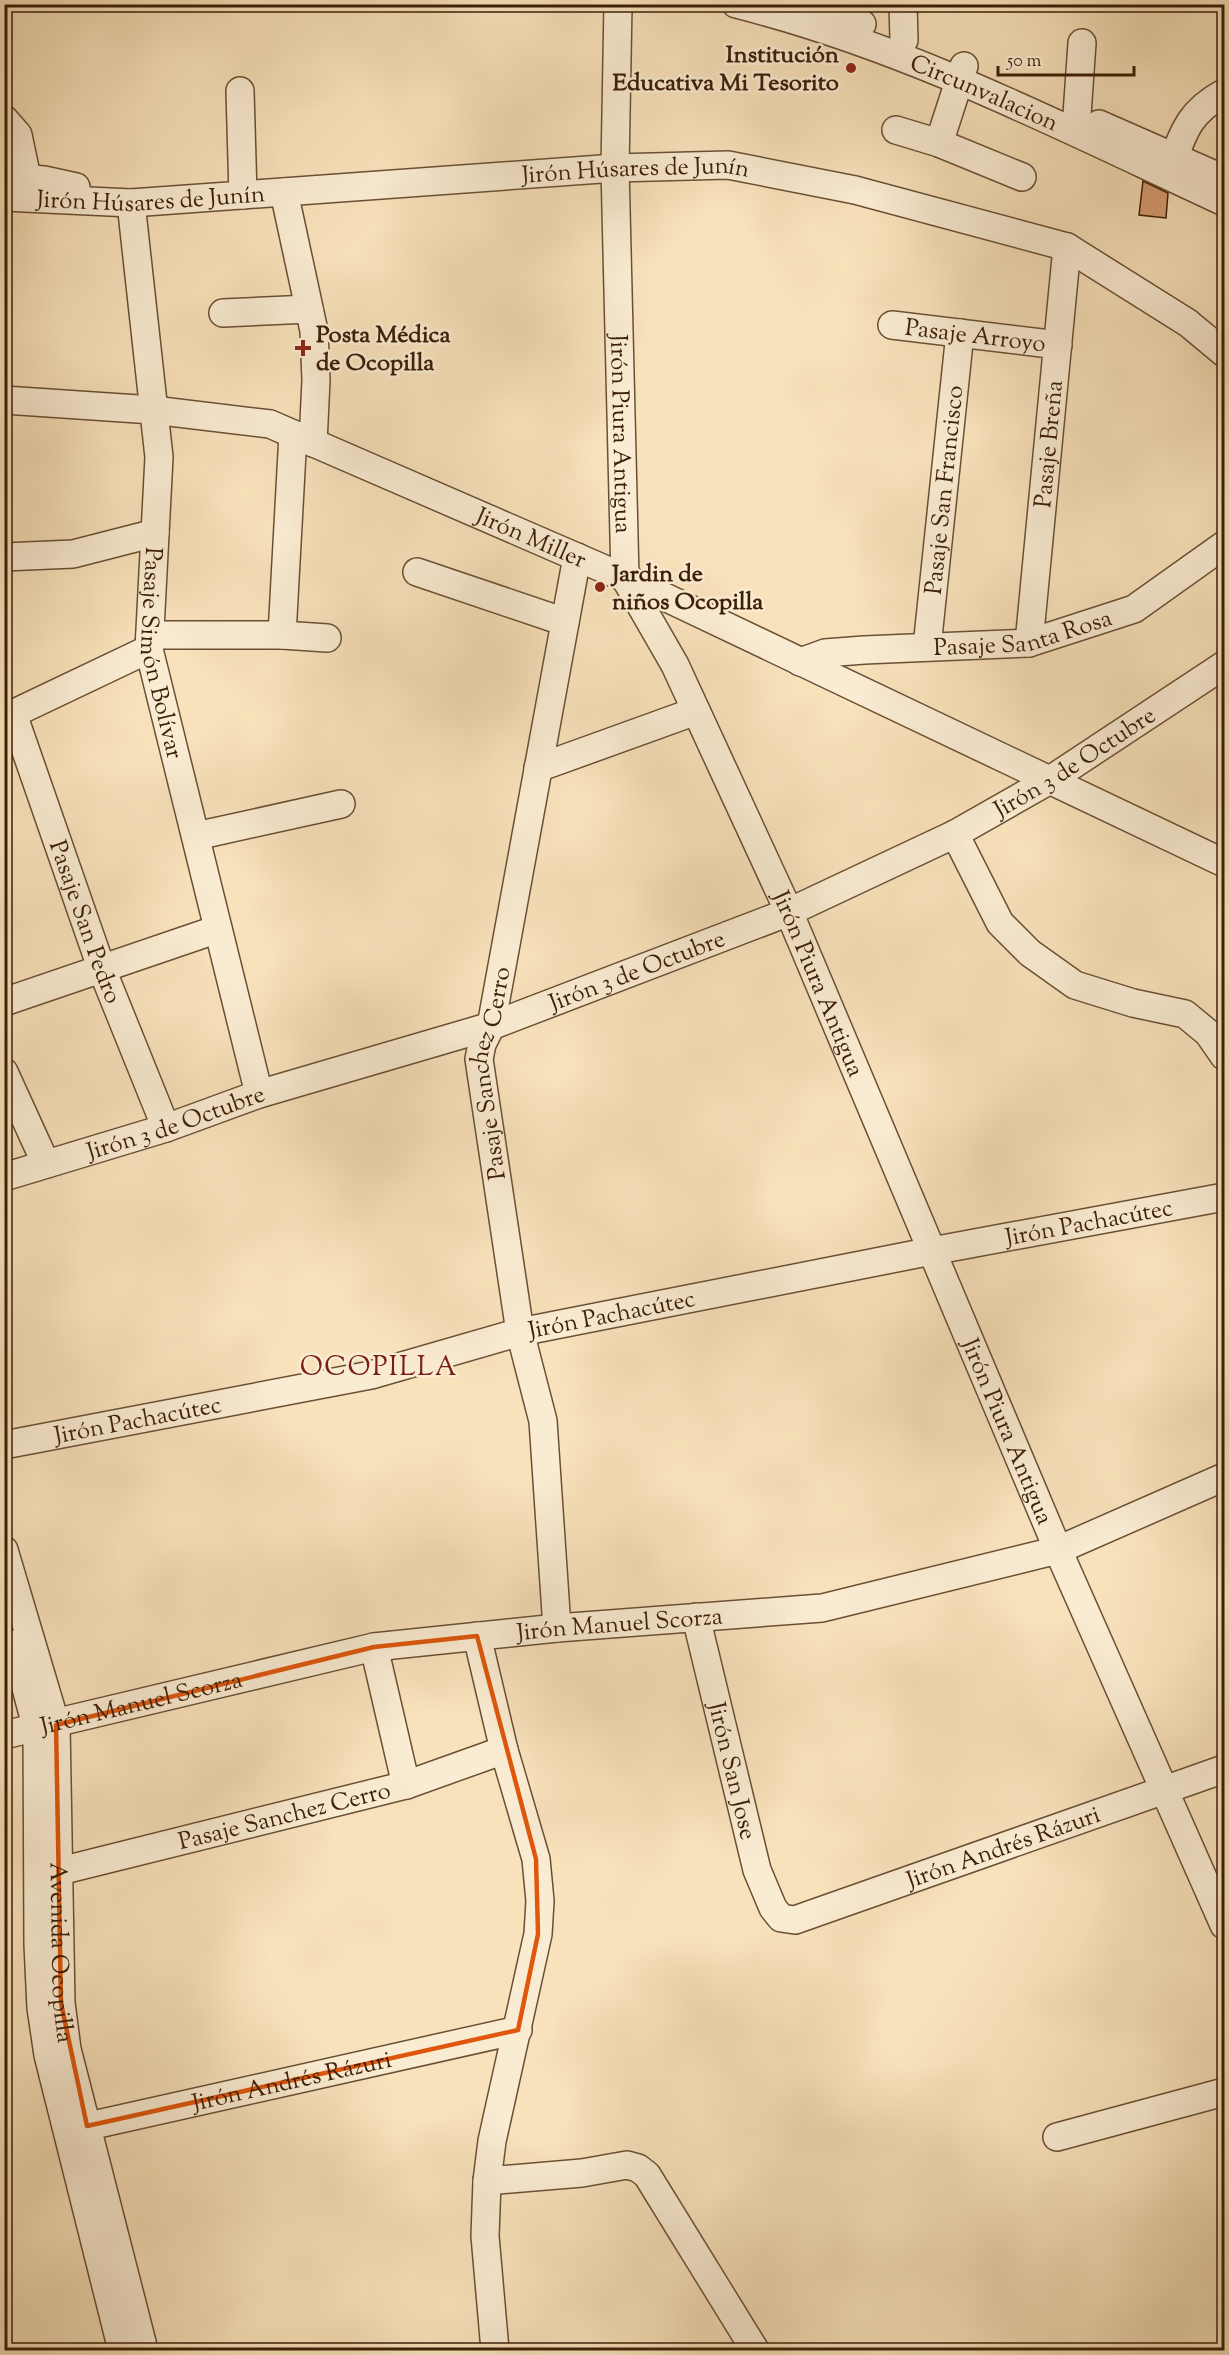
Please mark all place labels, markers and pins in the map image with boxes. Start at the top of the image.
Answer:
place label: Institución Educativa Mi Tesorito [613,39,840,101]
marker: Institución Educativa Mi Tesorito [844,61,858,75]
place label: Posta Médica de Ocopilla [316,319,451,381]
marker: Posta Médica de Ocopilla [294,339,312,357]
place label: Jardin de niños Ocopilla [610,558,764,620]
marker: Jardin de niños Ocopilla [593,580,607,594]

